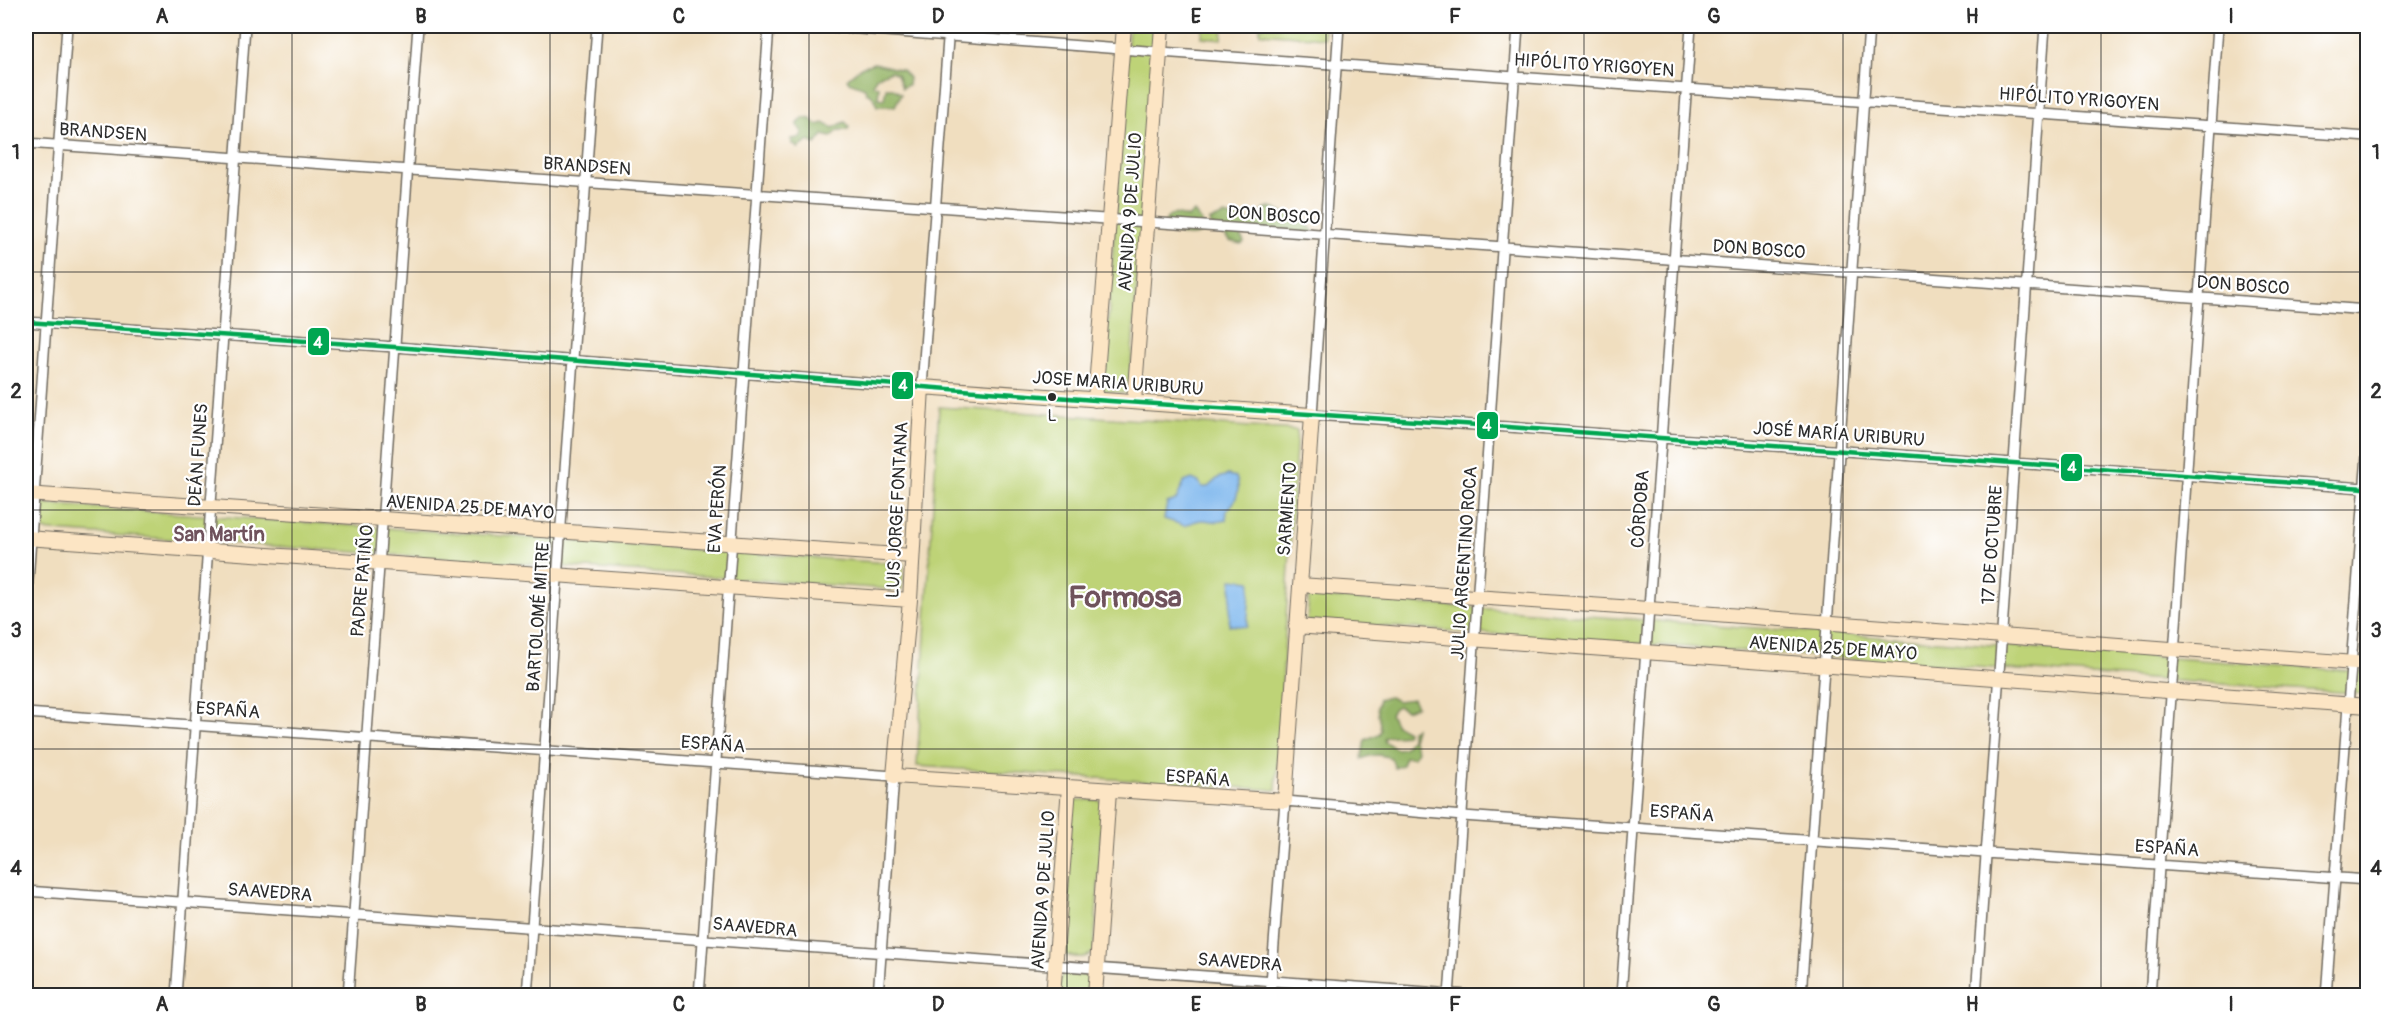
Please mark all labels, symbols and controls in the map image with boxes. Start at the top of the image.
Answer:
text: A [156,4,169,29]
text: B [415,4,427,29]
text: C [673,4,685,29]
text: D [932,4,945,29]
text: E [1191,4,1202,29]
text: F [1449,4,1461,29]
text: G [1707,4,1721,29]
text: H [1966,4,1979,29]
text: I [2228,4,2234,29]
street label: HIPÓLITO YRIGOYEN [1513,47,1675,83]
street label: HIPÓLITO YRIGOYEN [1998,81,2160,117]
street label: BRANDSEN [58,118,148,147]
street label: AVENIDA 9 DE JULIO [1113,132,1148,292]
text: 1 [12,140,20,165]
text: 1 [2372,140,2380,165]
street label: BRANDSEN [542,152,632,181]
street label: DON BOSCO [1227,201,1321,230]
street label: DON BOSCO [1712,235,1806,264]
street label: DON BOSCO [2196,271,2290,300]
line badge: 4 [307,327,330,356]
text: 4 [313,333,323,353]
street label: JOSE MARIA URIBURU [1032,366,1204,401]
line badge: 4 [891,371,914,400]
text: 4 [898,376,908,396]
text: 2 [10,379,22,404]
text: 2 [2370,379,2382,404]
marker: L [1046,391,1058,403]
street label: DEÁN FUNES [183,403,214,508]
place label: L [1047,406,1057,426]
line badge: 4 [1476,411,1499,440]
text: 4 [1482,416,1492,436]
street label: JOSÉ MARÍA URIBURU [1752,417,1926,452]
street label: LUIS JORGE FONTANA [881,421,914,599]
line badge: 4 [2060,453,2083,482]
text: 4 [2067,458,2077,478]
street label: SARMIENTO [1273,461,1302,557]
street label: EVA PERÓN [702,464,732,554]
street label: JULIO ARGENTINO ROCA [1446,465,1483,661]
street label: CÓRDOBA [1625,469,1655,549]
street label: 17 DE OCTUBRE [1977,485,2008,605]
street label: AVENIDA 25 DE MAYO [385,490,555,525]
district label: San Martín [173,522,265,547]
street label: PADRE PATIÑO [346,524,379,638]
street label: BARTOLOMÉ MITRE [522,541,555,693]
district label: Formosa [1068,579,1182,616]
text: 3 [10,618,22,643]
text: 3 [2370,618,2382,643]
street label: AVENIDA 25 DE MAYO [1748,631,1918,666]
street label: ESPAÑA [195,697,261,724]
street label: ESPAÑA [680,731,746,758]
street label: ESPAÑA [1165,765,1231,792]
street label: ESPAÑA [1649,800,1715,827]
street label: AVENIDA 9 DE JULIO [1026,810,1061,970]
street label: ESPAÑA [2134,835,2200,862]
text: 4 [10,856,22,881]
text: 4 [2370,856,2382,881]
street label: SAAVEDRA [227,878,313,907]
street label: SAAVEDRA [712,912,799,943]
street label: SAAVEDRA [1197,948,1283,977]
text: A [156,992,169,1017]
text: B [415,992,427,1017]
text: C [673,992,685,1017]
text: D [932,992,945,1017]
text: E [1191,992,1202,1017]
text: F [1449,992,1461,1017]
text: G [1707,992,1721,1017]
text: H [1966,992,1979,1017]
text: I [2228,992,2234,1017]

